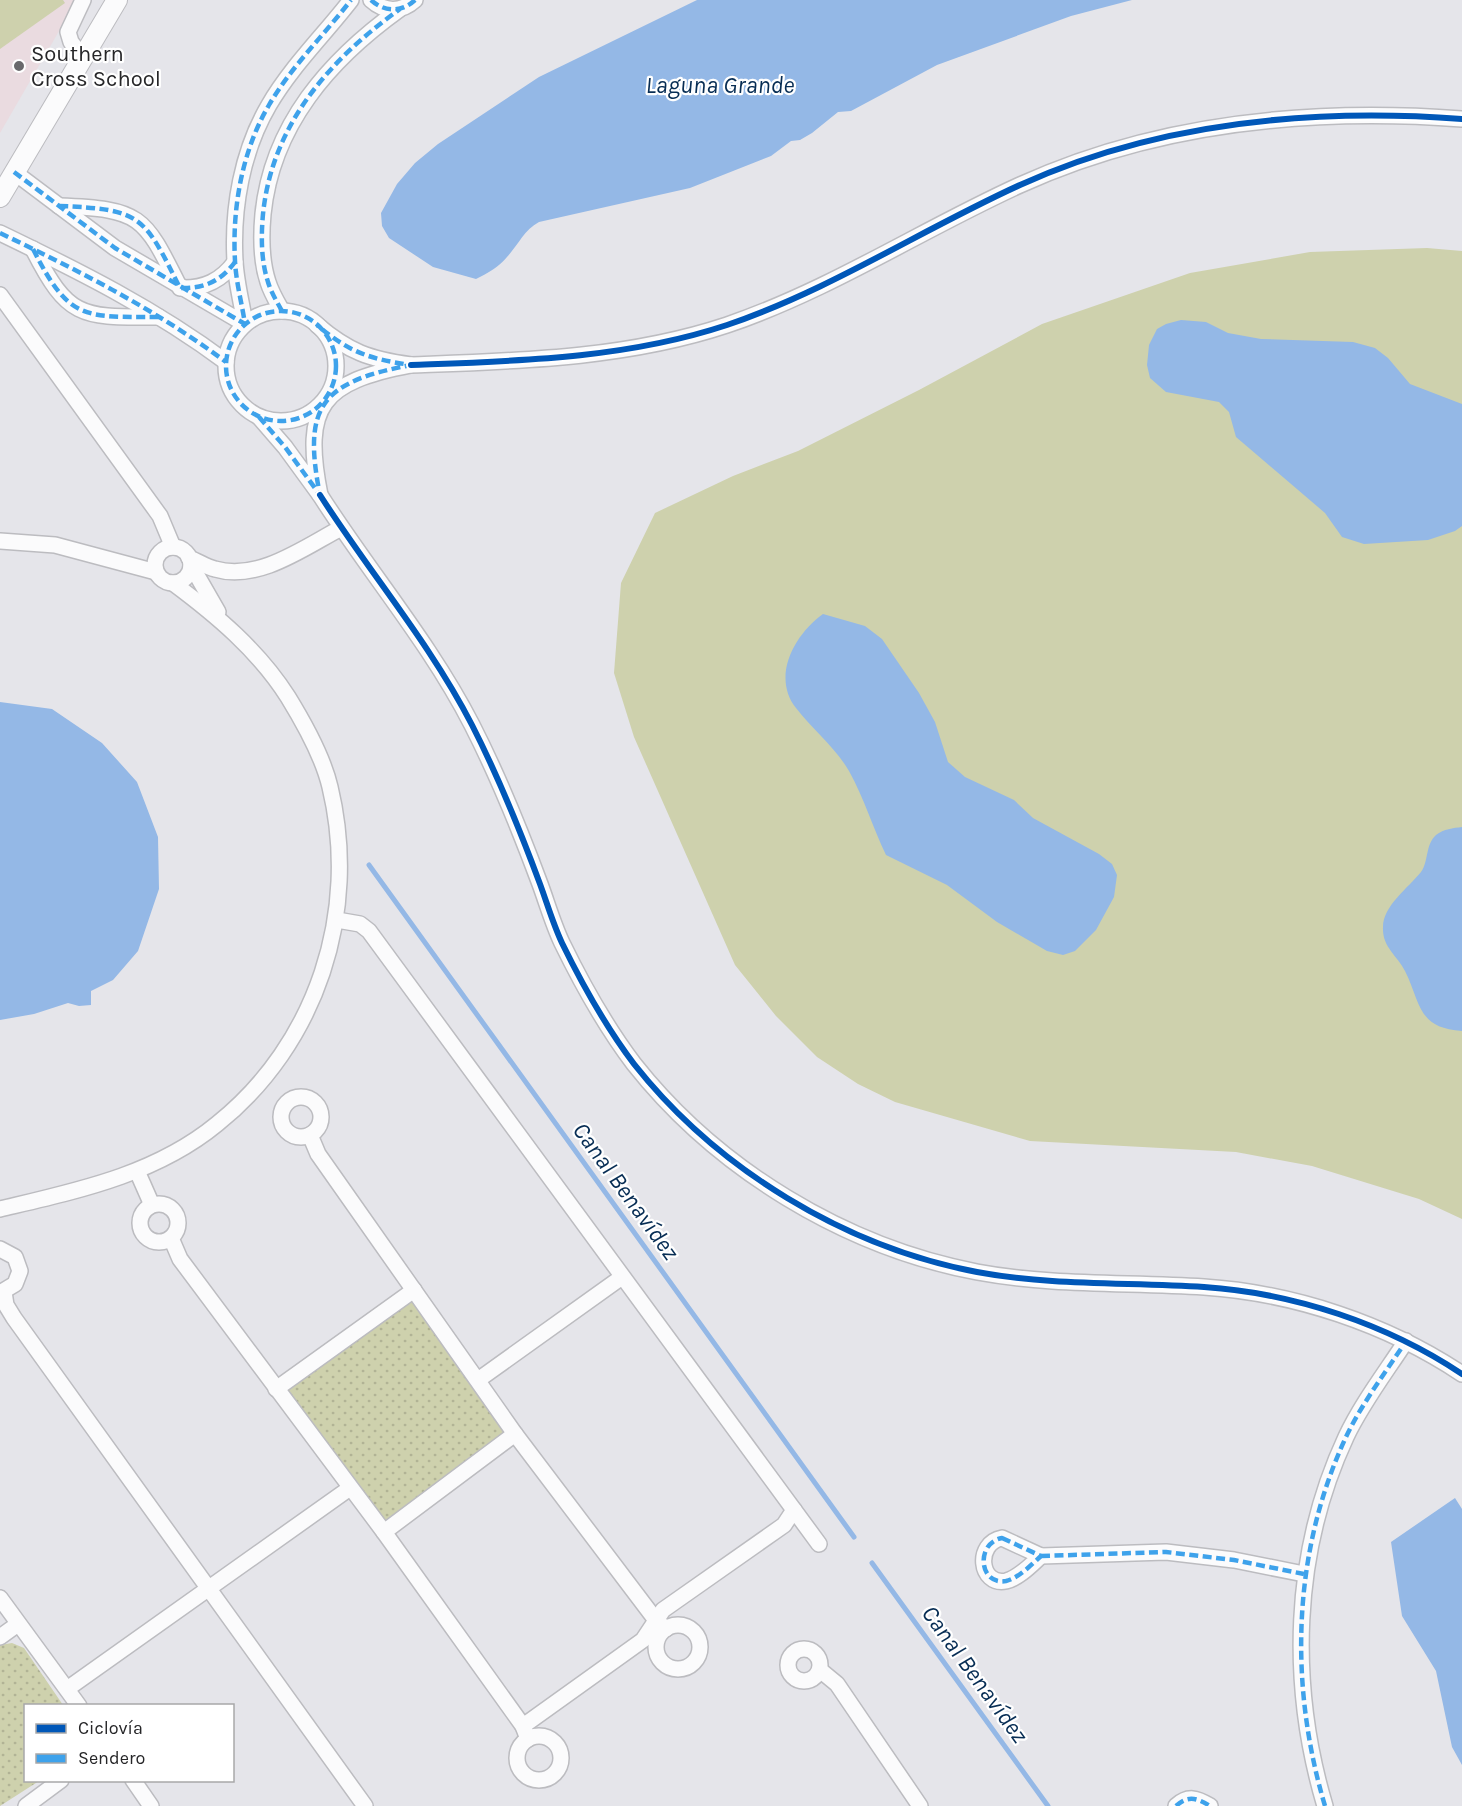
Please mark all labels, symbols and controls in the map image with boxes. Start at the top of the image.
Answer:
place label: Southern Cross School [31,41,161,92]
marker: Southern Cross School [12,59,26,73]
water label: Laguna Grande [646,71,794,99]
water label: Canal Benavídez [567,1117,686,1266]
water label: Canal Benavídez [916,1600,1035,1749]
legend [24,1704,234,1782]
text: Ciclovía [78,1717,143,1739]
text: Sendero [78,1747,145,1769]

